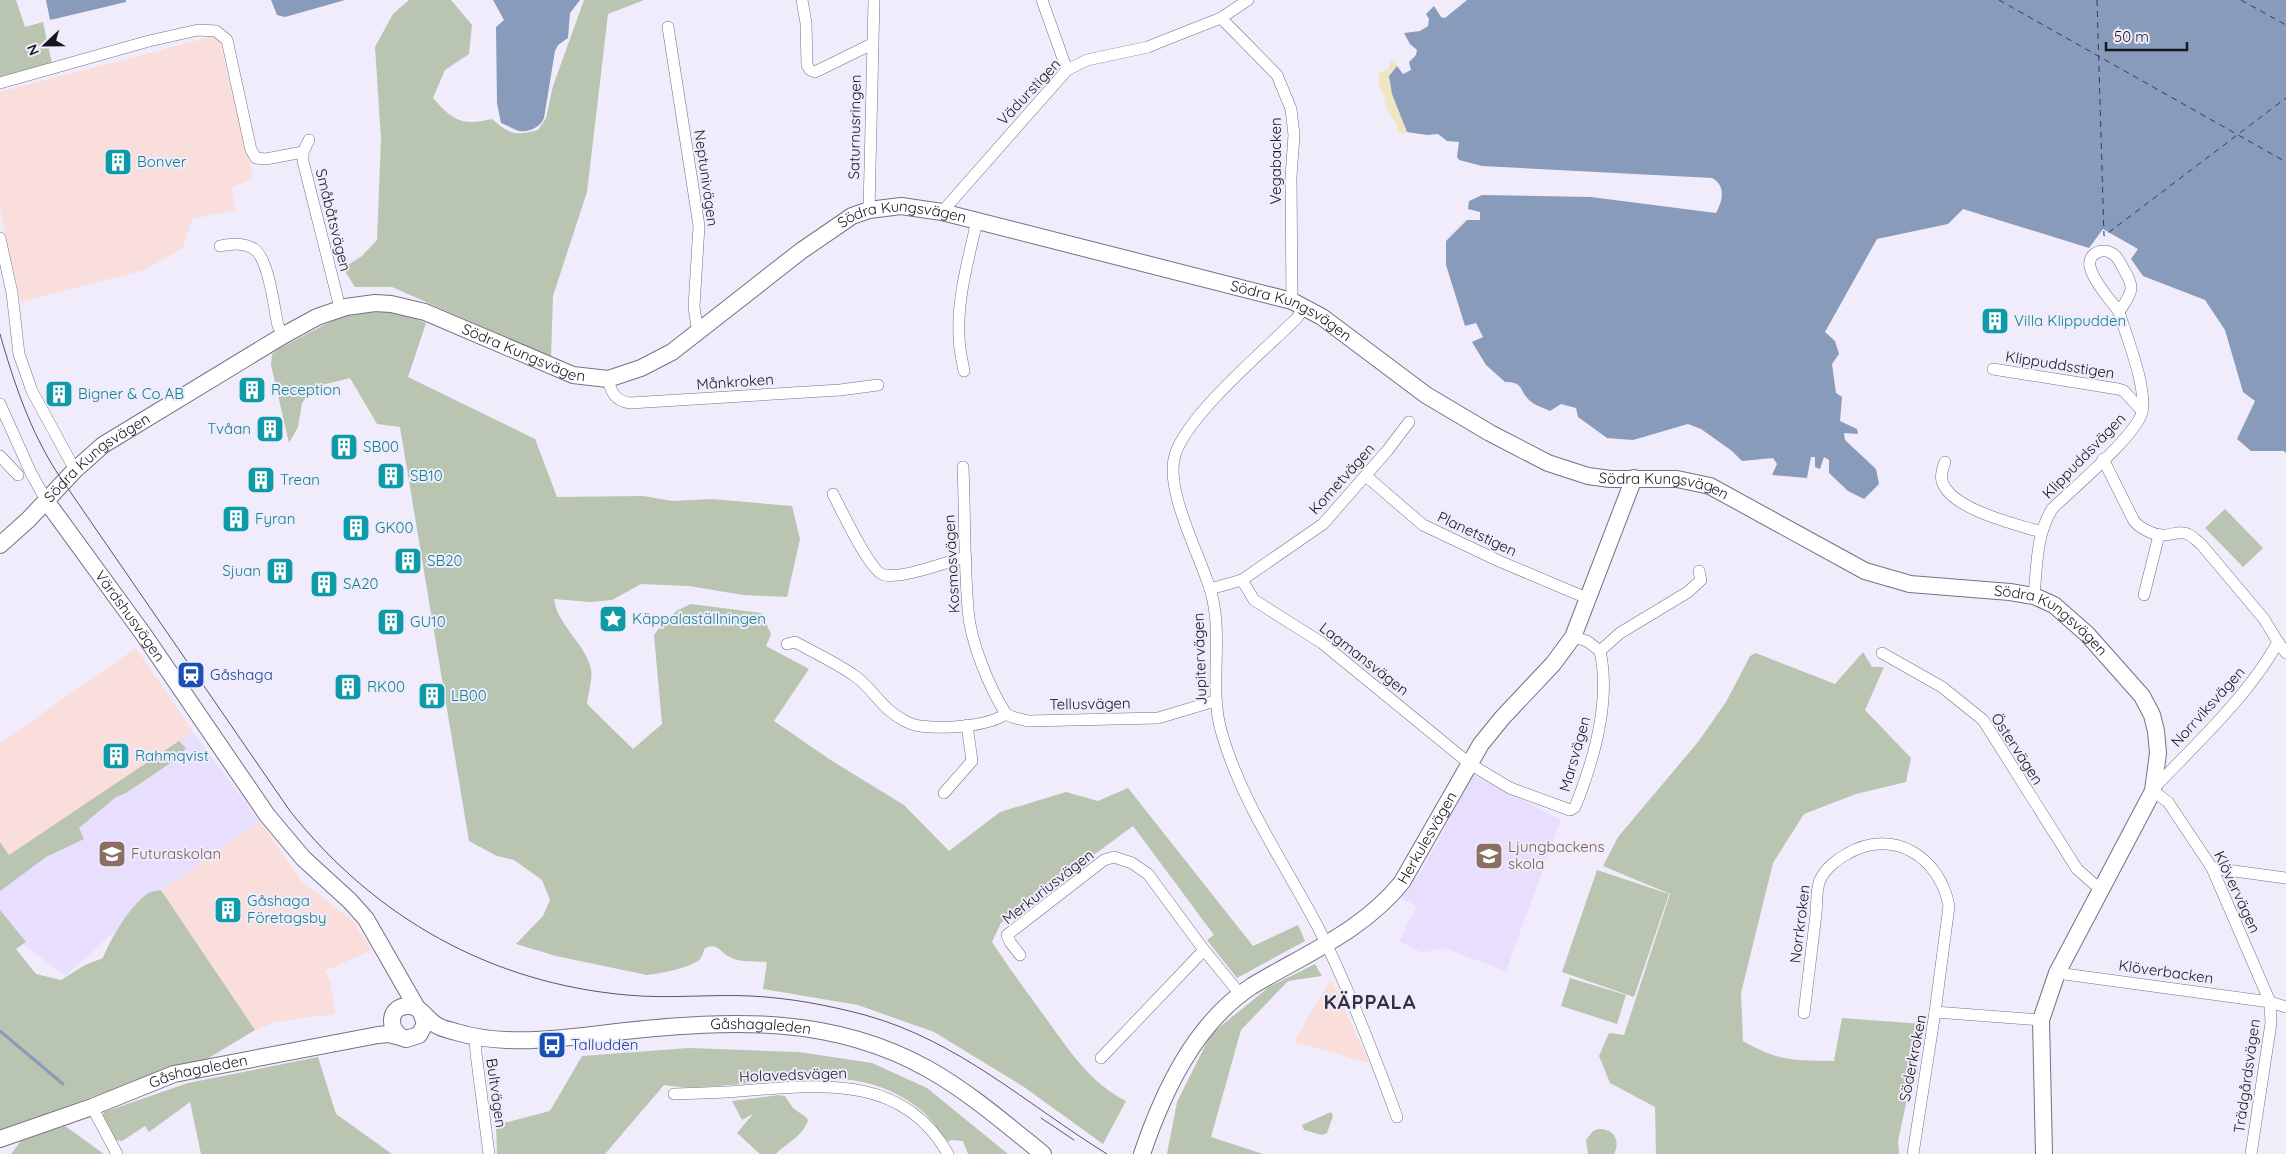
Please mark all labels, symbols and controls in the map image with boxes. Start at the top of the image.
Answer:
north arrow [20,20,70,70]
scale bar [2106,20,2187,52]
text: 50 m [2114,27,2149,46]
text: N [23,42,43,58]
street label: Vädurstigen [993,54,1064,129]
street label: Saturnusringen [844,74,865,180]
street label: Vegabacken [1266,117,1285,205]
street label: Neptunivägen [690,128,723,227]
building icon: Bonver [103,147,133,177]
place label: Bonver [137,152,187,171]
street label: Småbåtsvägen [312,167,355,273]
street label: Södra Kungsvägen [834,196,969,232]
street label: Södra Kungsvägen [1228,276,1356,345]
building icon: Villa Klippudden [1980,306,2010,336]
place label: Villa Klippudden [2014,311,2126,330]
street label: Södra Kungsvägen [459,319,586,385]
street label: Klippuddsstigen [2004,346,2116,383]
street label: Månkroken [696,369,774,394]
building icon: Reception [237,375,267,405]
building icon: Bigner & Co AB [44,379,74,409]
place label: Reception [271,380,341,399]
place label: Bigner & Co AB [78,384,184,403]
street label: Södra Kungsvägen [40,409,153,506]
street label: Klippuddsvägen [2038,409,2129,503]
building icon: Tvåan [255,414,285,444]
place label: Tvåan [207,419,251,438]
building icon: SB00 [329,432,359,462]
place label: SB00 [363,437,399,456]
street label: Kometvägen [1305,439,1379,518]
building icon: SB10 [376,461,406,491]
building icon: Trean [246,465,276,495]
place label: SB10 [410,466,443,485]
street label: Södra Kungsvägen [1598,468,1732,504]
place label: Trean [280,470,320,489]
building icon: Fyran [221,504,251,534]
street label: Planetstigen [1434,507,1520,560]
place label: Fyran [255,509,295,528]
building icon: GK00 [341,513,371,543]
street label: Kosmosvägen [939,514,964,614]
place label: GK00 [375,518,413,537]
building icon: SB20 [393,546,423,576]
place label: SB20 [427,551,463,570]
building icon: Sjuan [265,556,295,586]
place label: Sjuan [222,561,261,580]
street label: Värdshusvägen [91,566,169,665]
building icon: SA20 [309,569,339,599]
place label: SA20 [343,574,378,593]
street label: Södra Kungsvägen [1993,581,2112,659]
place icon: Käppalaställningen [598,604,628,634]
building icon: GU10 [376,607,406,637]
place label: Käppalaställningen [632,609,766,628]
place label: GU10 [410,612,446,631]
street label: Jupitervägen [1188,612,1211,706]
street label: Lagmansvägen [1316,618,1413,699]
station icon: Gåshaga [176,660,206,690]
street label: Norrviksvägen [2167,663,2249,751]
place label: Gåshaga [210,665,273,684]
building icon: RK00 [333,672,363,702]
place label: RK00 [367,677,405,696]
building icon: LB00 [417,681,447,711]
place label: LB00 [451,686,487,705]
street label: Tellusvägen [1049,693,1131,714]
street label: Östervägen [1987,709,2048,788]
street label: Marsvägen [1555,714,1594,794]
building icon: Rahmqvist [101,741,131,771]
place label: Rahmqvist [135,746,209,765]
street label: Herkulesvägen [1393,788,1461,887]
place label: Ljungbackens skola [1508,837,1604,873]
school or university icon: Futuraskolan [97,839,127,869]
school or university icon: Ljungbackens skola [1474,841,1504,871]
place label: Futuraskolan [131,844,221,863]
street label: Merkuriusvägen [998,845,1097,928]
street label: Klövervägen [2210,848,2265,936]
street label: Norrkroken [1785,884,1814,964]
place label: Gåshaga Företagsby [247,891,327,927]
building icon: Gåshaga Företagsby [213,895,243,925]
street label: Klöverbacken [2117,955,2215,988]
district label: KÄPPALA [1324,989,1417,1014]
street label: Söderkroken [1895,1013,1930,1103]
street label: Gåshagaleden [710,1014,812,1038]
street label: Trädgårdsvägen [2229,1018,2264,1134]
bus stop icon: Talludden [537,1030,567,1060]
place label: Talludden [571,1035,638,1054]
street label: Gåshagaleden [146,1050,249,1092]
street label: Bultvägen [482,1057,511,1129]
street label: Holavedsvägen [739,1063,847,1086]

